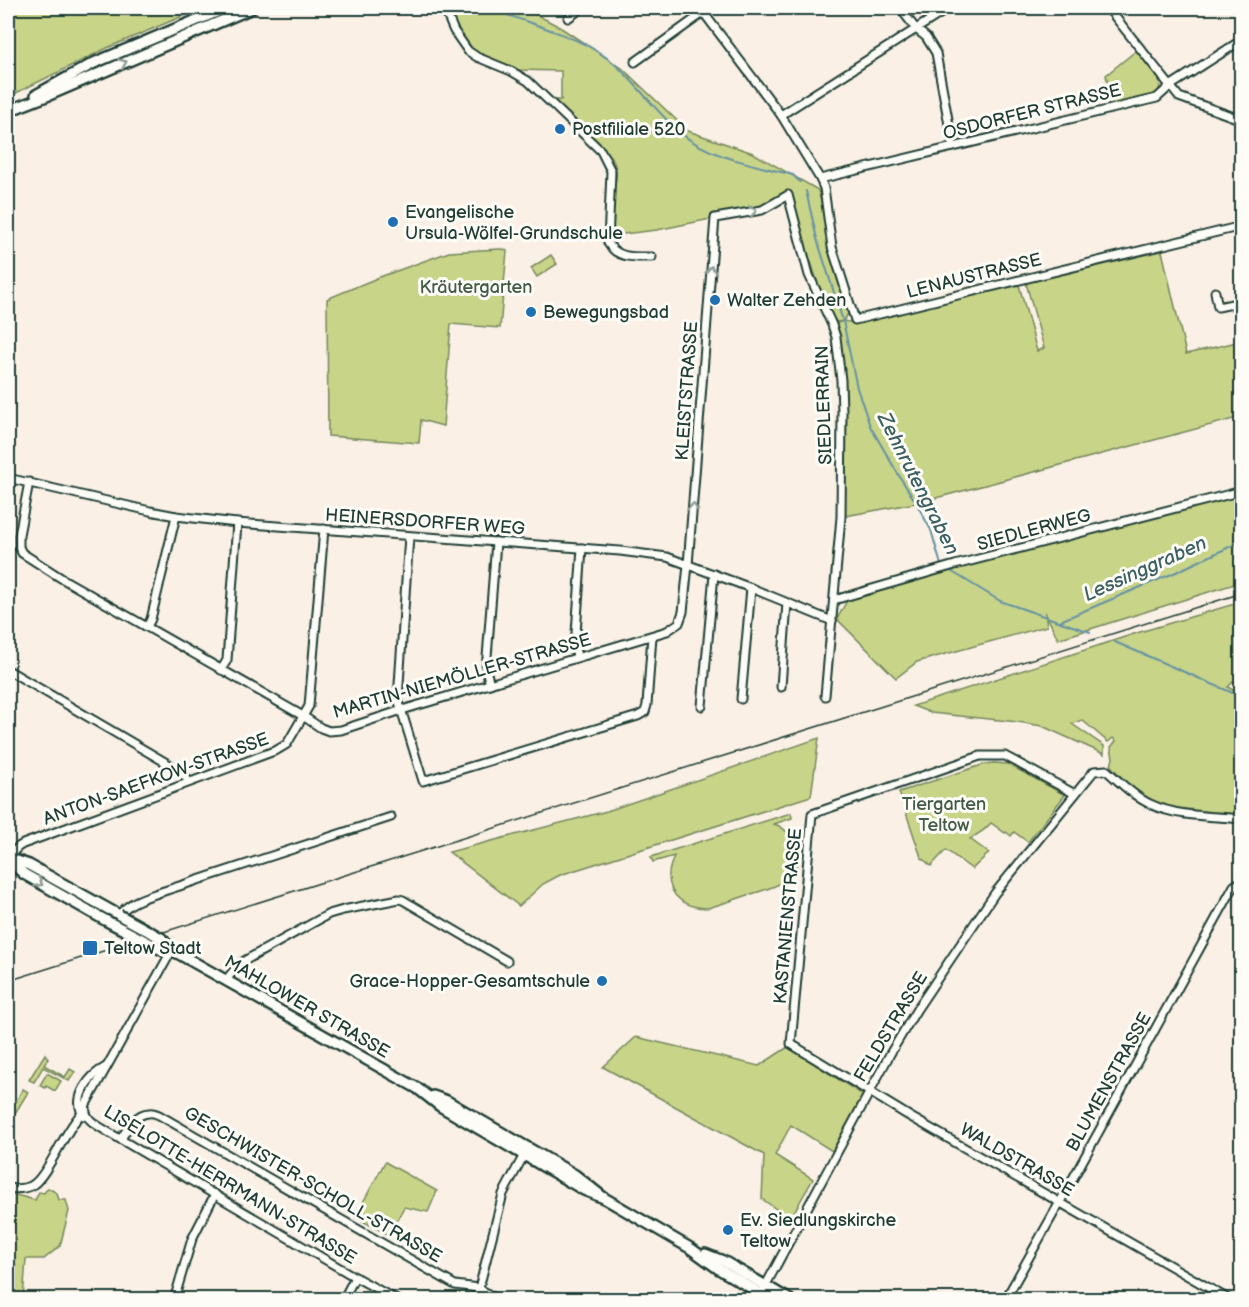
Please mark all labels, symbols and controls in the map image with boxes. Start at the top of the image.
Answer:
one-way arrow [117,58,128,70]
street label: OSDORFER STRASSE [941,80,1123,144]
place label: Postfiliale 520 [572,119,685,140]
marker: Postfiliale 520 [553,122,567,136]
place label: Evangelische Ursula-Wölfel-Grundschule [405,202,623,244]
one-way arrow [748,205,758,218]
marker: Evangelische Ursula-Wölfel-Grundschule [386,215,400,229]
street label: LENAUSTRASSE [904,249,1044,303]
one-way arrow [704,266,717,275]
park label: Kräutergarten [420,277,532,298]
place label: Walter Zehden [727,290,846,311]
marker: Walter Zehden [708,293,722,307]
place label: Bewegungsbad [543,302,669,323]
marker: Bewegungsbad [524,305,538,319]
street label: KLEISTSTRASSE [672,320,702,461]
street label: SIEDLERRAIN [811,345,837,465]
water label: Zehnrutengraben [871,408,964,559]
one-way arrow [686,502,699,511]
street label: HEINERSDORFER WEG [324,505,526,539]
street label: SIEDLERWEG [975,505,1093,555]
water label: Lessinggraben [1080,531,1210,607]
street label: MARTIN-NIEMÖLLER-STRASSE [330,628,594,723]
street label: ANTON-SAEFKOW-STRASSE [40,728,272,830]
park label: Tiergarten Teltow [902,794,986,836]
street label: KASTANIENSTRASSE [770,827,806,1005]
one-way arrow [33,876,43,887]
place label: Teltow Stadt [104,938,202,959]
marker: Teltow Stadt [81,939,99,957]
street label: MAHLOWER STRASSE [221,951,393,1063]
street label: FELDSTRASSE [850,968,932,1086]
place label: Grace-Hopper-Gesamtschule [349,971,590,992]
marker: Grace-Hopper-Gesamtschule [595,974,609,988]
street label: BLUMENSTRASSE [1062,1009,1156,1155]
street label: LISELOTTE-HERRMANN-STRASSE [100,1101,360,1269]
street label: GESCHWISTER-SCHOLL-STRASSE [181,1102,446,1268]
street label: WALDSTRASSE [956,1119,1078,1201]
place label: Ev. Siedlungskirche Teltow [740,1210,897,1252]
marker: Ev. Siedlungskirche Teltow [721,1223,735,1237]

